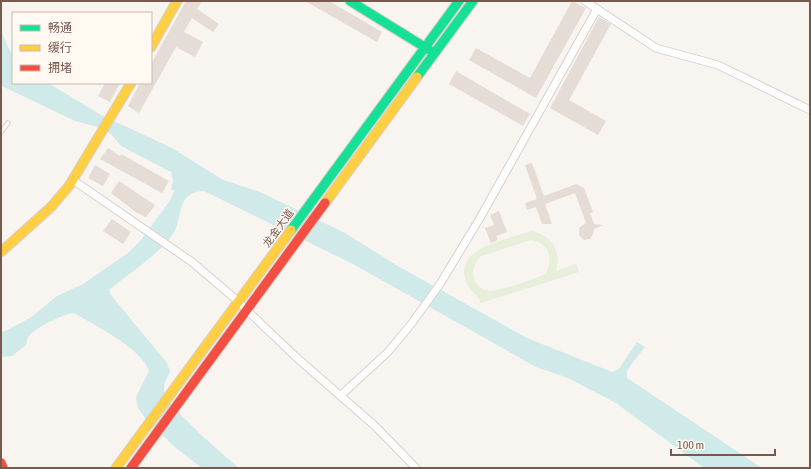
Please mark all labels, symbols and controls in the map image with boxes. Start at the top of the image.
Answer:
legend [12,12,152,84]
text: 畅通 [48,21,72,35]
text: 缓行 [48,41,72,55]
text: 拥堵 [48,61,72,75]
street label: 龙金大道 [260,207,296,249]
scale bar [671,431,775,457]
text: 100 m [677,438,704,452]

